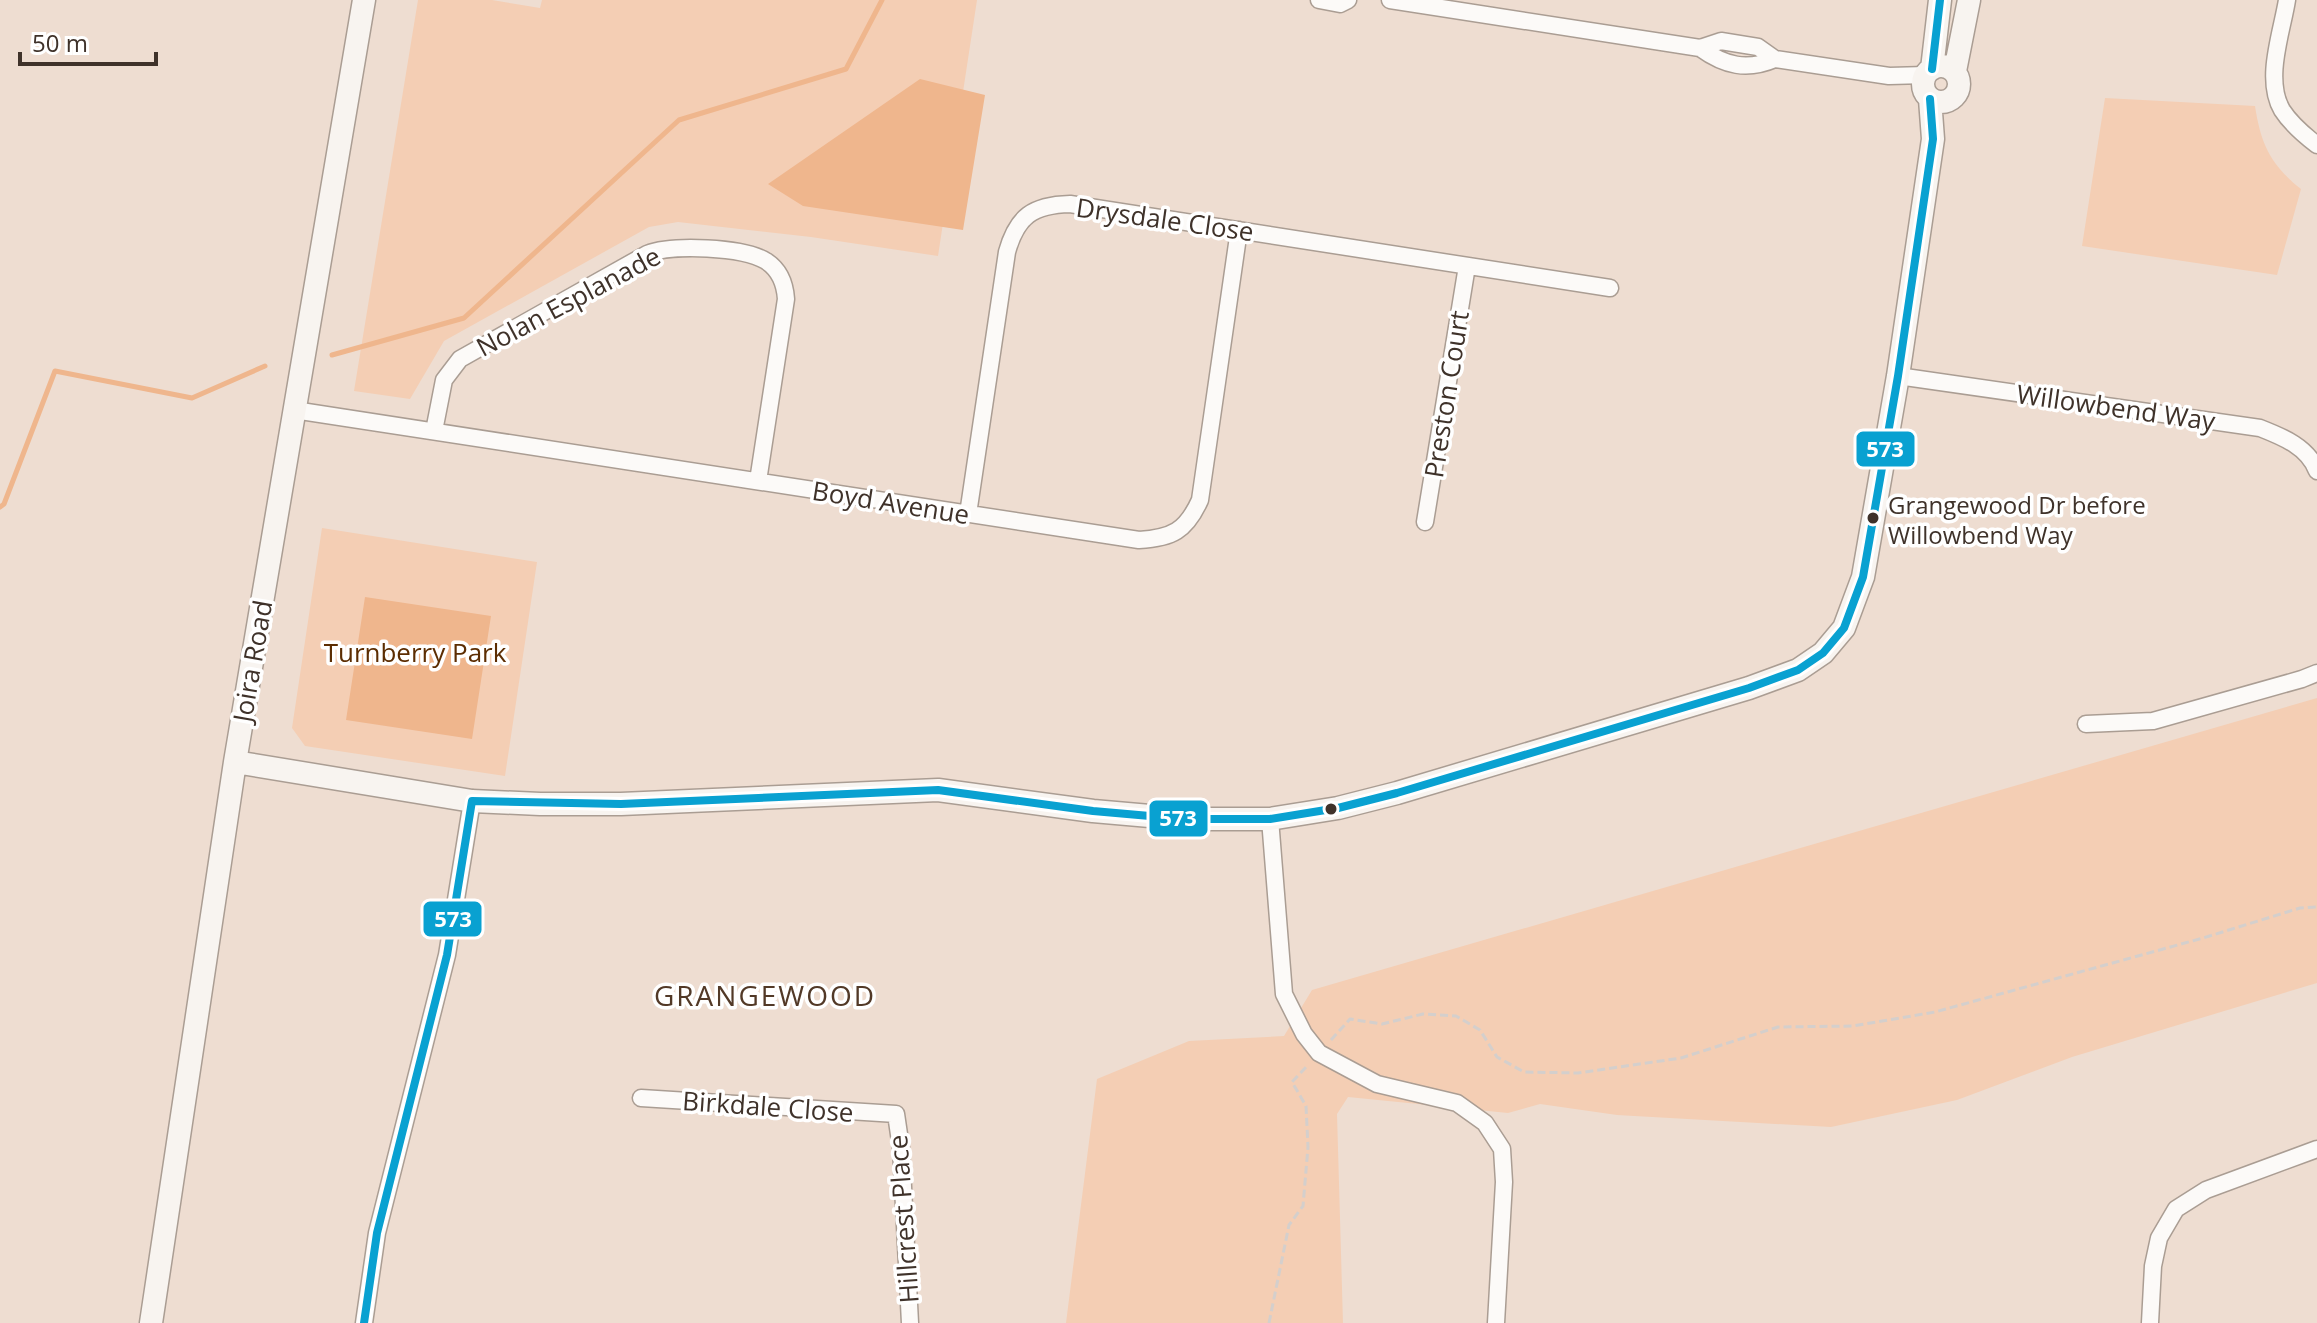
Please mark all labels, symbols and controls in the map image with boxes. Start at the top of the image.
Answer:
scale bar [20,16,156,66]
text: 50 m [32,26,88,59]
street label: Drysdale Close [1074,189,1256,249]
street label: Nolan Esplanade [470,237,666,365]
street label: Preston Court [1415,308,1477,480]
street label: Willowbend Way [2014,375,2219,439]
line badge: 573 [1855,430,1916,468]
text: 573 [1866,433,1904,463]
street label: Boyd Avenue [810,472,972,532]
place label: Grangewood Dr before Willowbend Way [1888,488,2146,551]
marker: Grangewood Dr before Willowbend Way [1865,510,1881,526]
street label: Joira Road [223,597,280,728]
park label: Turnberry Park [324,634,507,670]
line badge: 573 [1148,799,1209,838]
unlabelled marker [1323,801,1339,817]
text: 573 [1159,802,1197,832]
line badge: 573 [422,900,483,938]
text: 573 [434,903,472,933]
district label: GRANGEWOOD [654,976,876,1014]
street label: Birkdale Close [681,1082,855,1130]
street label: Hillcrest Place [879,1134,927,1304]

